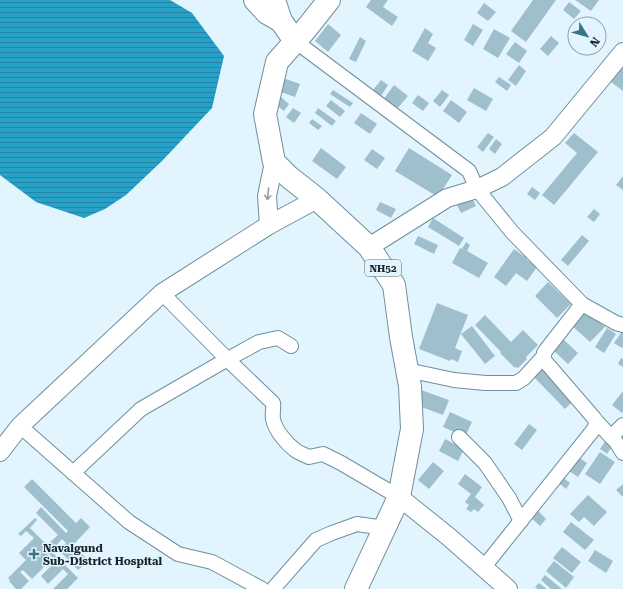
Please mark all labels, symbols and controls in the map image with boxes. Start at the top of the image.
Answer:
north arrow [567,16,607,56]
text: N [587,34,602,49]
one-way arrow [265,187,272,200]
road number: NH52 [365,260,401,276]
place label: Navalgund Sub-District Hospital [43,542,162,568]
marker: Navalgund Sub-District Hospital [28,548,40,560]

